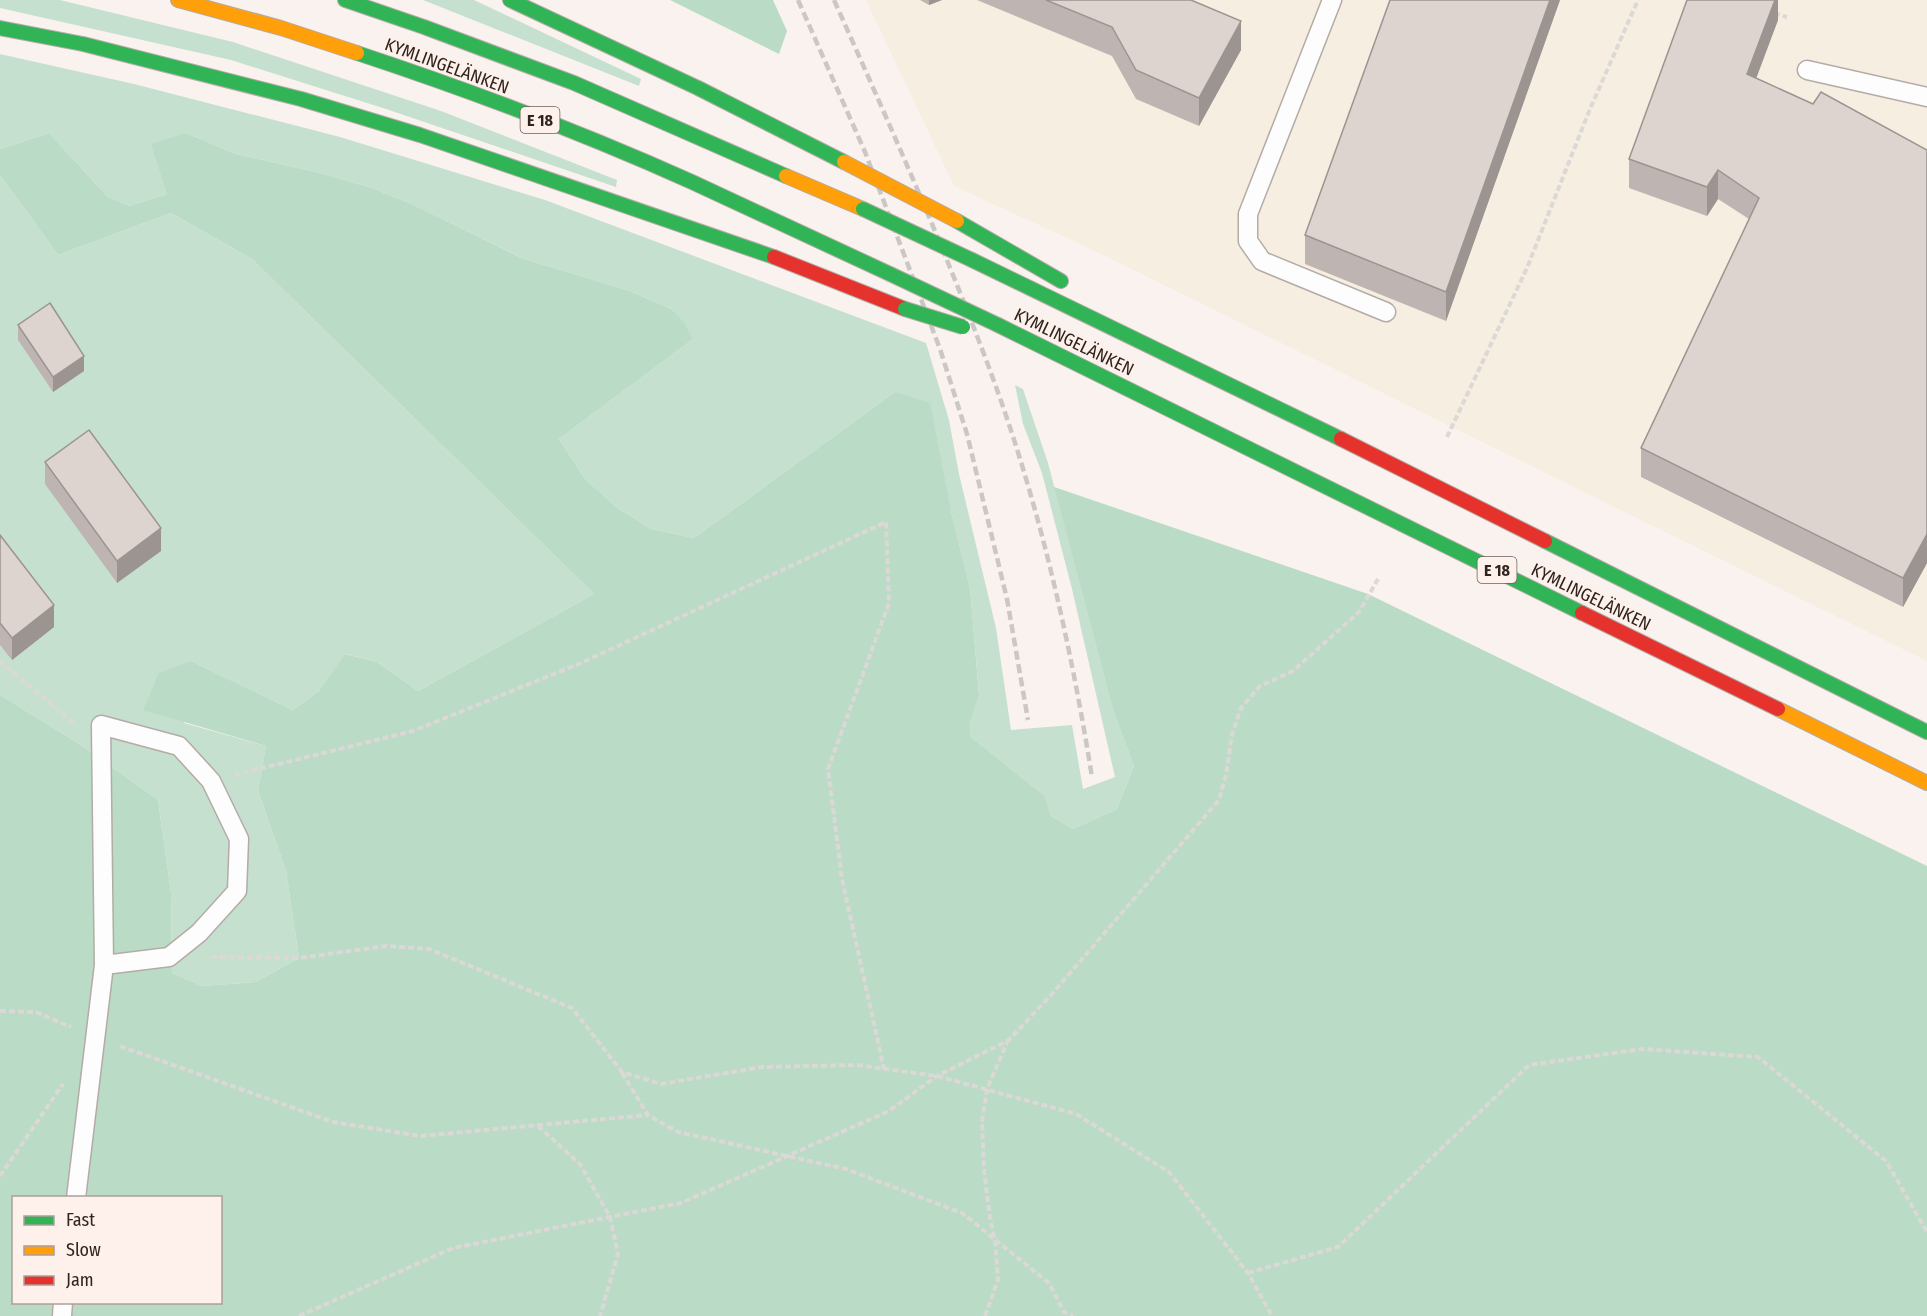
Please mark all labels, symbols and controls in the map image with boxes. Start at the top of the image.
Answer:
street label: KYMLINGELÄNKEN [382,33,512,99]
road number: E 18 [520,107,560,133]
street label: KYMLINGELÄNKEN [1010,303,1138,381]
road number: E 18 [1478,557,1516,583]
street label: KYMLINGELÄNKEN [1527,558,1655,636]
legend [12,1196,222,1304]
text: Fast [66,1209,95,1231]
text: Slow [66,1239,101,1261]
text: Jam [66,1269,94,1291]

